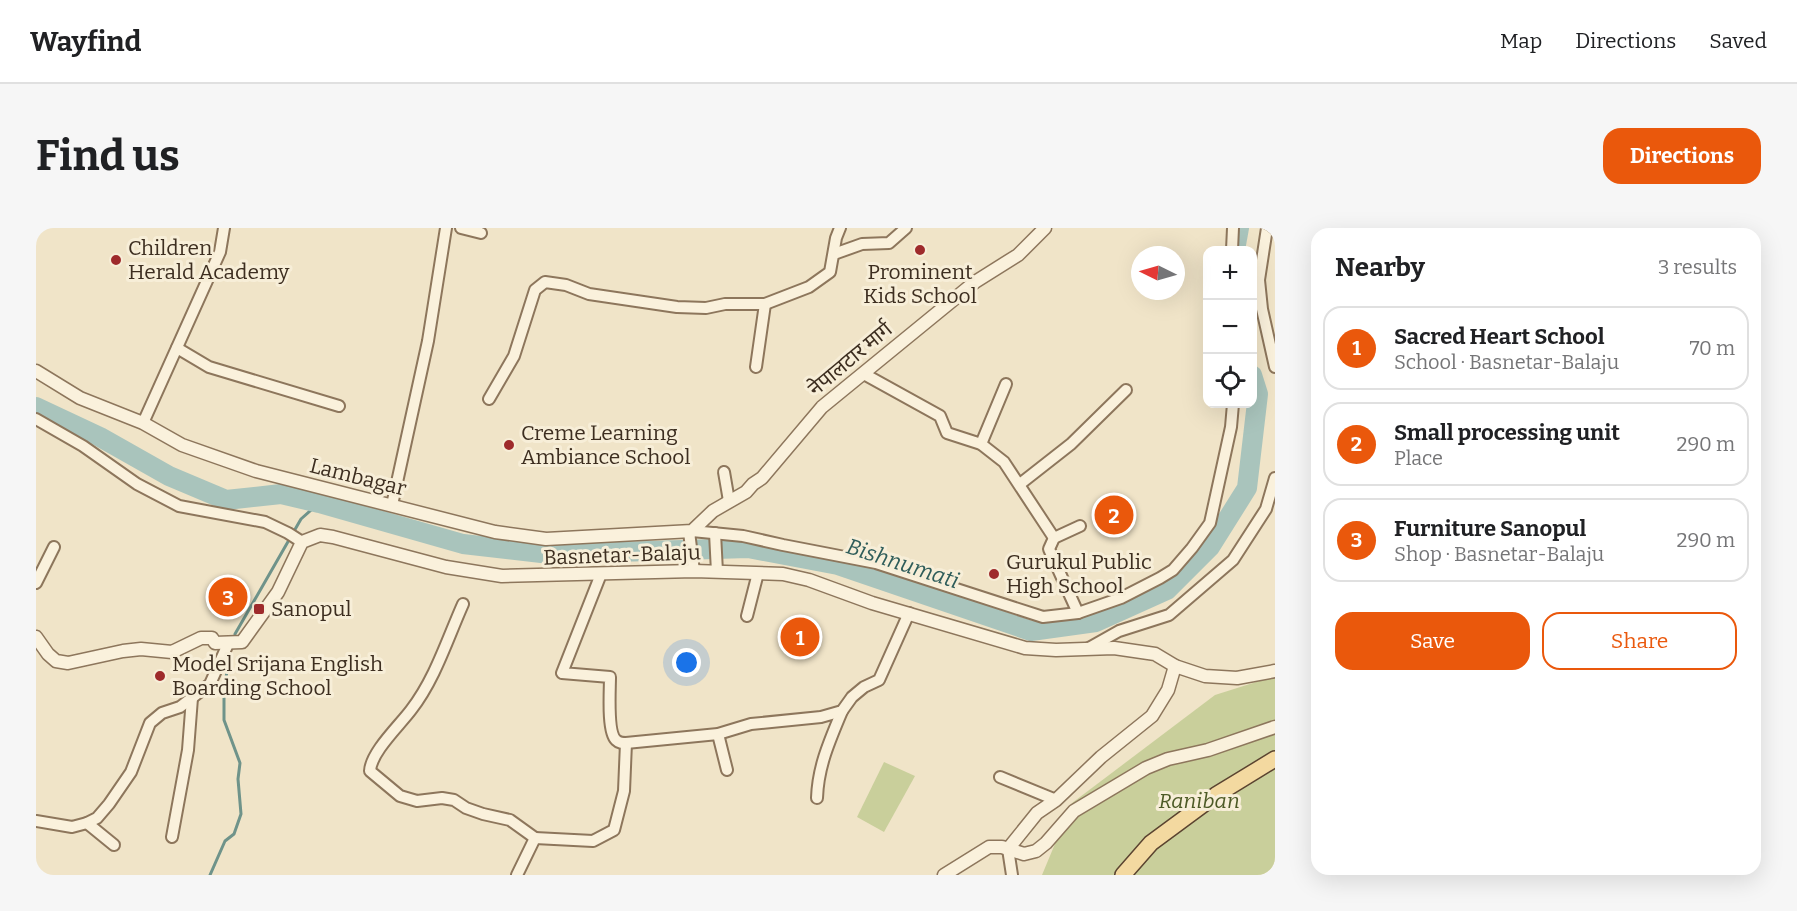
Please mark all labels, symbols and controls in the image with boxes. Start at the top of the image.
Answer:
text: Wayfind [30,25,141,58]
text: Map [1500,28,1542,54]
text: Directions [1575,28,1676,54]
text: Saved [1709,28,1767,54]
button: Directions [1603,128,1761,184]
text: Find us [36,131,180,181]
place label: Children Herald Academy [128,235,290,285]
marker: Prominent Kids School [913,243,927,257]
north arrow [1131,246,1185,300]
map controls [1203,246,1257,408]
button: + [1203,246,1257,300]
text: Nearby [1335,252,1425,283]
marker: Children Herald Academy [109,253,123,267]
text: 3 results [1658,255,1737,279]
place label: Prominent Kids School [863,259,977,309]
button: − [1203,300,1257,354]
street label: नेपालटार मार्ग [803,316,898,402]
text: Sacred Heart School [1394,323,1605,350]
text: 1 [1352,336,1361,360]
text: 70 m [1689,336,1735,360]
text: School · Basnetar-Balaju [1394,350,1619,374]
button: locate [1203,354,1257,408]
text: Small processing unit [1394,419,1620,446]
place label: Creme Learning Ambiance School [521,420,690,470]
text: 2 [1351,432,1362,456]
text: 290 m [1677,432,1735,456]
marker: Creme Learning Ambiance School [502,438,516,452]
text: Place [1394,446,1443,470]
street label: Lambagar [307,452,409,502]
pin: 2 [1094,492,1134,538]
text: Furniture Sanopul [1394,515,1586,542]
text: 3 [1351,528,1362,552]
text: 290 m [1677,528,1735,552]
water label: Bishnumati [843,533,963,594]
street label: Basnetar-Balaju [543,539,701,571]
text: Shop · Basnetar-Balaju [1394,542,1604,566]
place label: Gurukul Public High School [1006,549,1152,599]
marker: Gurukul Public High School [987,567,1001,581]
pin: 3 [208,574,248,620]
place label: Sanopul [271,596,352,622]
marker: Sanopul [252,602,266,616]
button: Save [1335,612,1530,670]
button: Share [1542,612,1737,670]
pin: 1 [780,614,819,660]
your location [672,648,701,677]
place label: Model Srijana English Boarding School [172,651,383,701]
marker: Model Srijana English Boarding School [153,669,167,683]
park label: Raniban [1158,788,1240,814]

